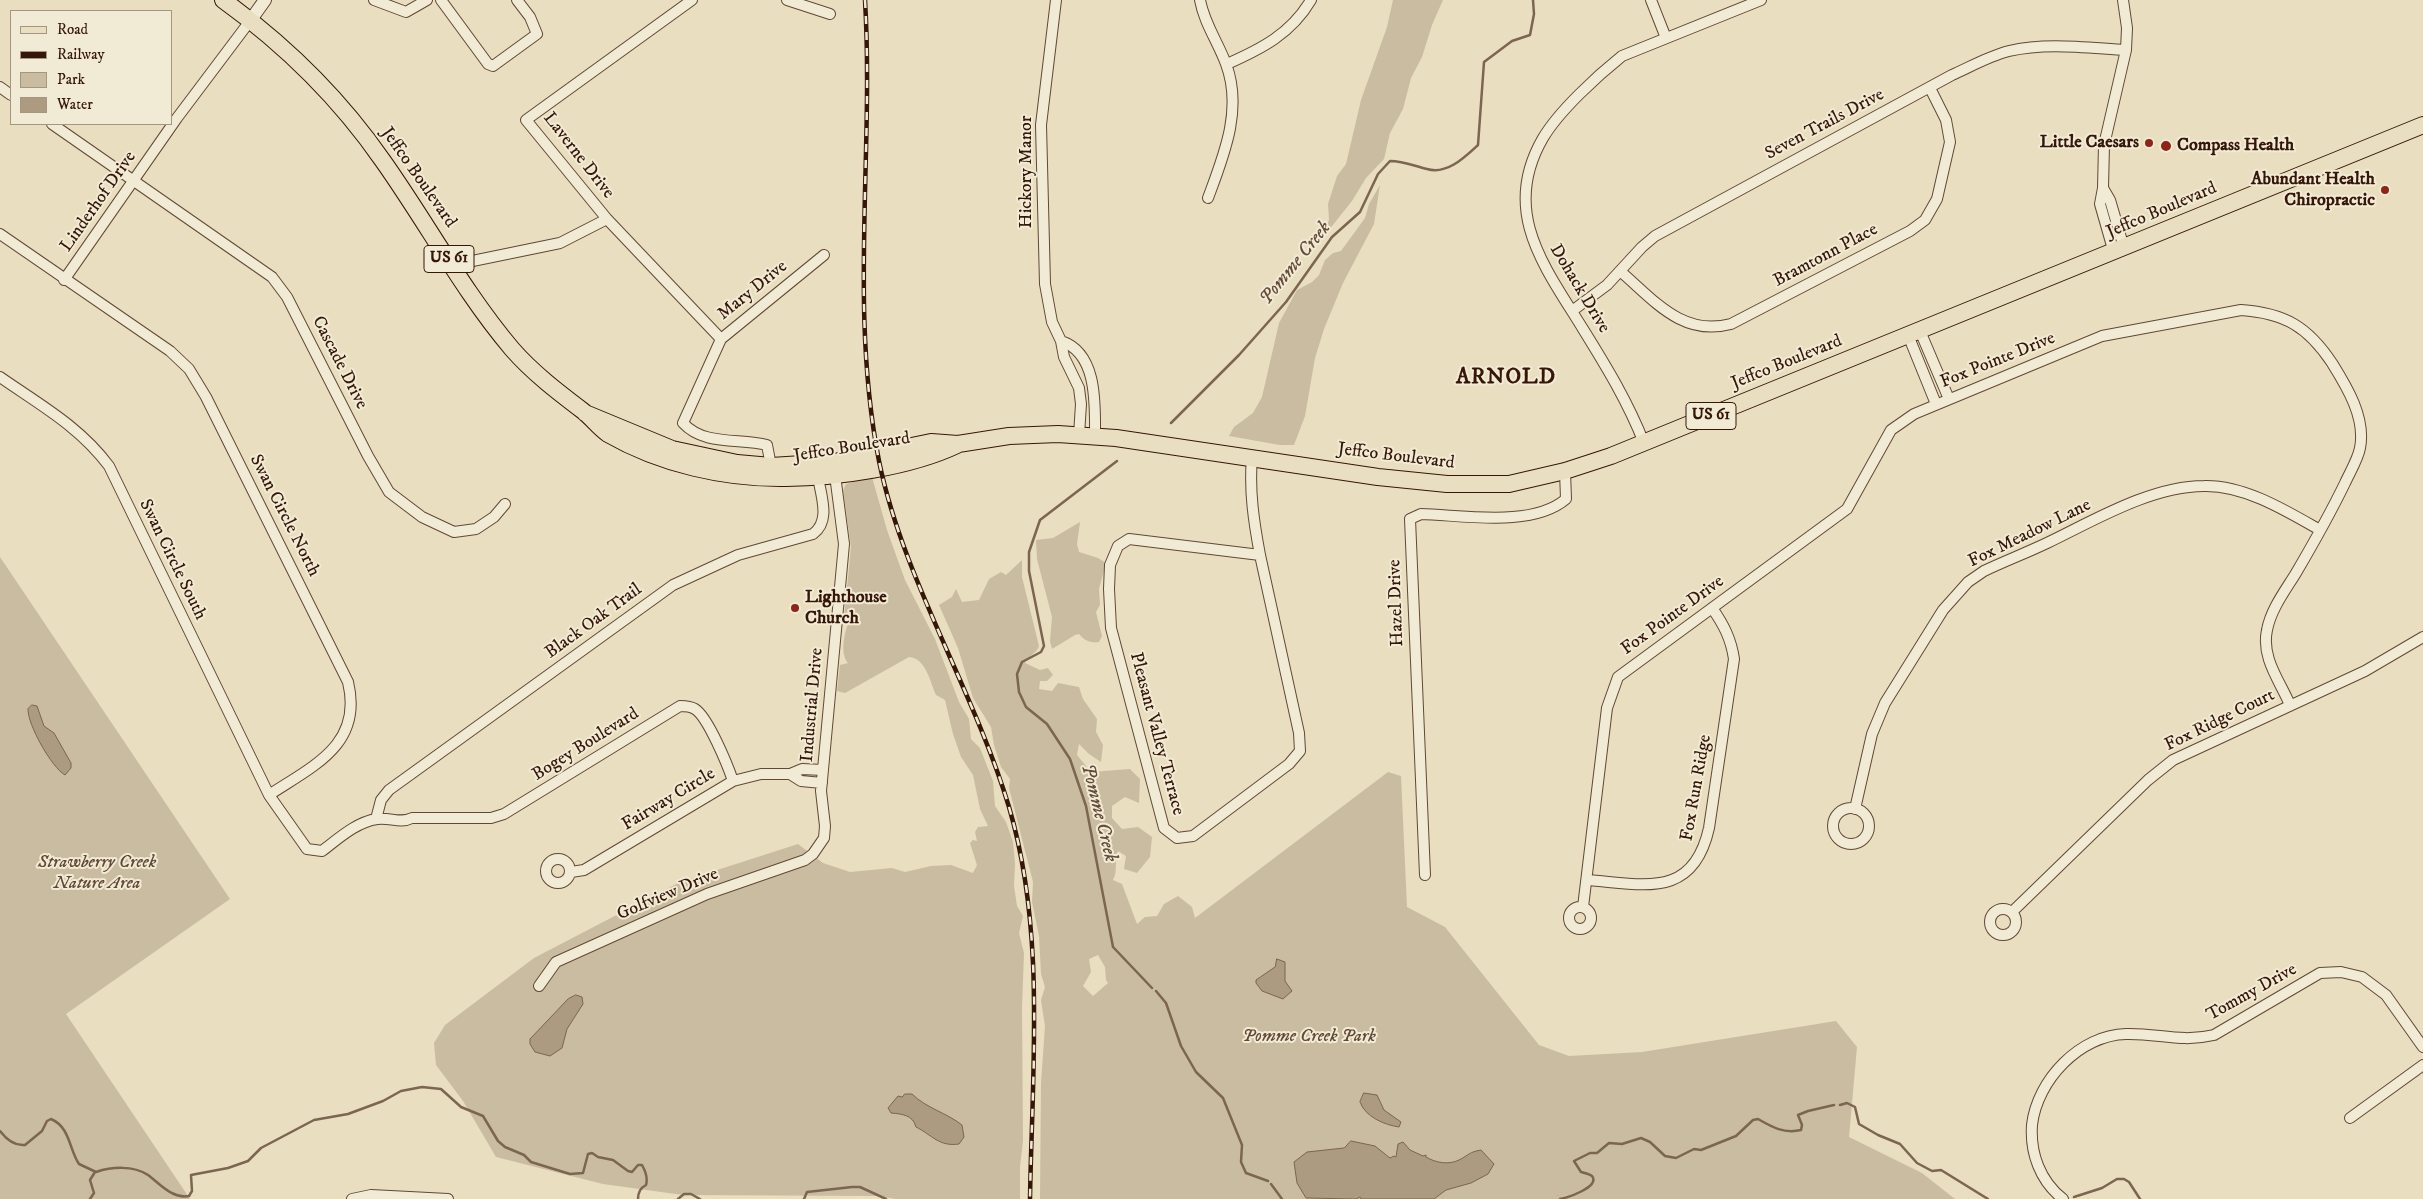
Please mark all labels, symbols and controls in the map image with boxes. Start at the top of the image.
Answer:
legend [10,10,172,125]
text: Road [57,20,88,39]
text: Railway [57,45,105,64]
text: Park [57,70,85,89]
street label: Seven Trails Drive [1762,85,1888,165]
text: Water [57,95,93,114]
street label: Laverne Drive [538,109,618,203]
street label: Hickory Manor [1016,116,1038,228]
street label: Jeffco Boulevard [375,124,461,232]
place label: Little Caesars [2040,132,2139,154]
place label: Compass Health [2177,135,2294,157]
marker: Little Caesars [2143,137,2155,149]
marker: Compass Health [2159,139,2173,153]
street label: Linderhof Drive [56,148,142,256]
place label: Abundant Health Chiropractic [2251,169,2375,212]
street label: Jeffco Boulevard [2104,178,2220,244]
marker: Abundant Health Chiropractic [2379,184,2391,196]
water label: Pomme Creek [1256,218,1336,310]
street label: Bramtonn Place [1770,220,1882,292]
street label: Dohack Drive [1544,241,1614,337]
road number: US 61 [424,245,474,272]
street label: Mary Drive [714,256,792,326]
street label: Cascade Drive [306,313,372,413]
street label: Fox Pointe Drive [1937,328,2059,394]
street label: Jeffco Boulevard [1728,331,1846,395]
district label: ARNOLD [1455,365,1557,391]
road number: US 61 [1686,402,1736,430]
street label: Jeffco Boulevard [792,428,912,468]
street label: Jeffco Boulevard [1336,439,1456,475]
street label: Swan Circle North [244,451,324,581]
street label: Fox Meadow Lane [1965,495,2095,573]
street label: Swan Circle South [134,496,210,624]
street label: Hazel Drive [1385,559,1409,647]
street label: Fox Pointe Drive [1617,571,1729,661]
street label: Black Oak Trail [541,580,647,664]
place label: Lighthouse Church [805,587,887,630]
marker: Lighthouse Church [789,602,801,614]
street label: Industrial Drive [797,647,829,763]
street label: Pleasant Valley Terrace [1124,650,1188,818]
street label: Fox Ridge Court [2162,685,2278,757]
street label: Bogey Boulevard [529,704,643,786]
street label: Fox Run Ridge [1677,733,1717,843]
water label: Pomme Creek [1075,761,1121,865]
street label: Fairway Circle [619,764,719,836]
park label: Strawberry Creek Nature Area [38,852,156,894]
street label: Golfview Drive [614,864,722,926]
street label: Tommy Drive [2203,959,2301,1027]
park label: Pomme Creek Park [1242,1026,1376,1048]

